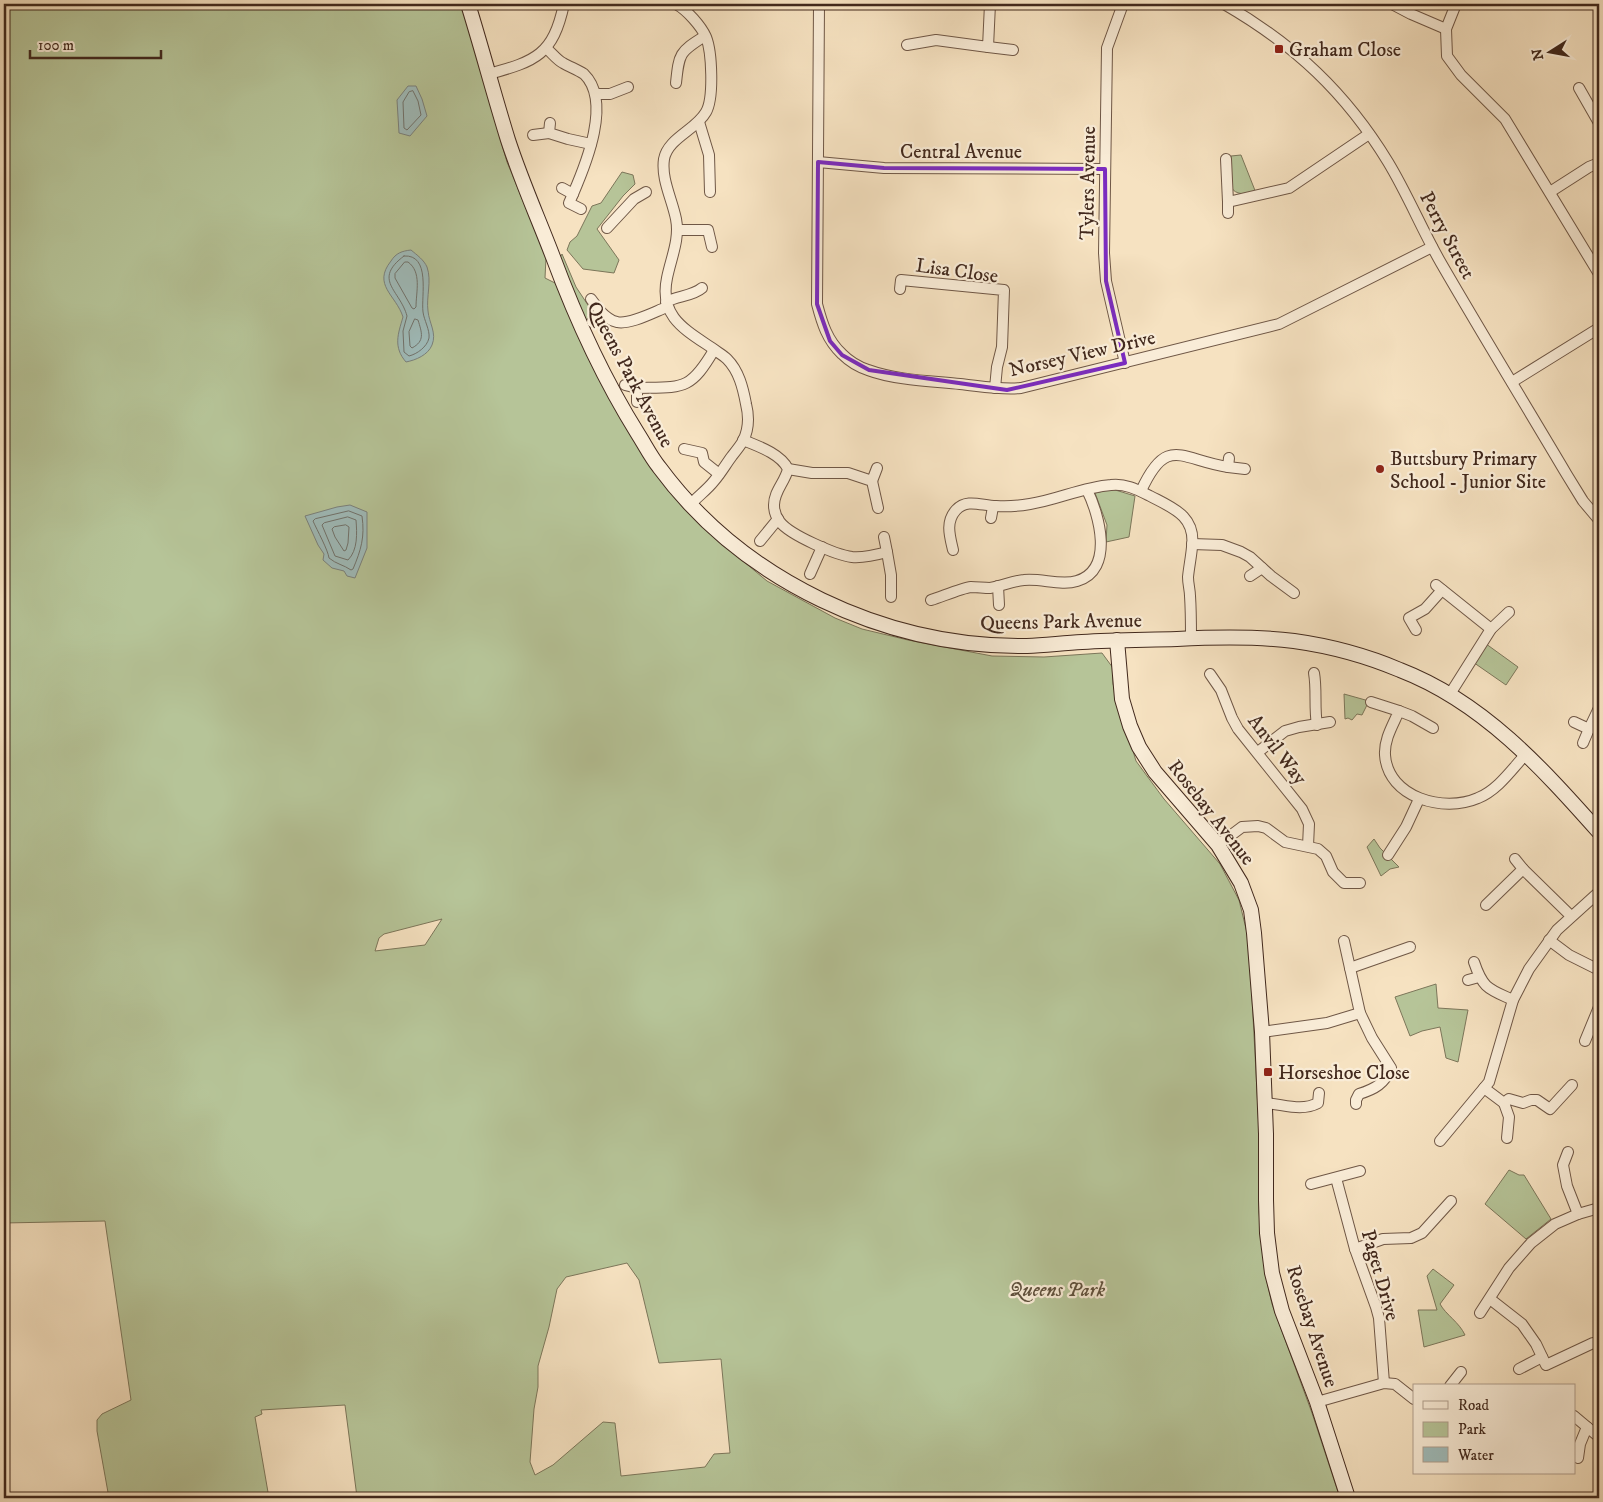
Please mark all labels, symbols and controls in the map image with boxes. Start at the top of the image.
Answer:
scale bar [30,28,161,60]
north arrow [1526,28,1576,78]
text: 100 m [38,36,74,55]
place label: Graham Close [1289,38,1401,63]
marker: Graham Close [1273,43,1285,55]
text: N [1528,46,1548,62]
street label: Tylers Avenue [1075,126,1102,240]
street label: Central Avenue [900,140,1022,165]
street label: Perry Street [1413,188,1480,284]
street label: Lisa Close [914,253,1000,290]
street label: Queens Park Avenue [581,297,679,452]
street label: Norsey View Drive [1007,325,1158,383]
place label: Buttsbury Primary School - Junior Site [1390,447,1546,495]
marker: Buttsbury Primary School - Junior Site [1374,463,1386,475]
street label: Queens Park Avenue [980,609,1142,636]
street label: Anvil Way [1242,710,1312,790]
street label: Rosebay Avenue [1162,755,1260,871]
place label: Horseshoe Close [1278,1061,1410,1086]
marker: Horseshoe Close [1262,1066,1274,1078]
street label: Paget Drive [1355,1227,1404,1324]
street label: Rosebay Avenue [1280,1262,1343,1391]
park label: Queens Park [1009,1278,1106,1303]
legend [1413,1384,1576,1474]
text: Road [1458,1396,1490,1415]
text: Park [1458,1420,1487,1439]
text: Water [1457,1446,1494,1465]

